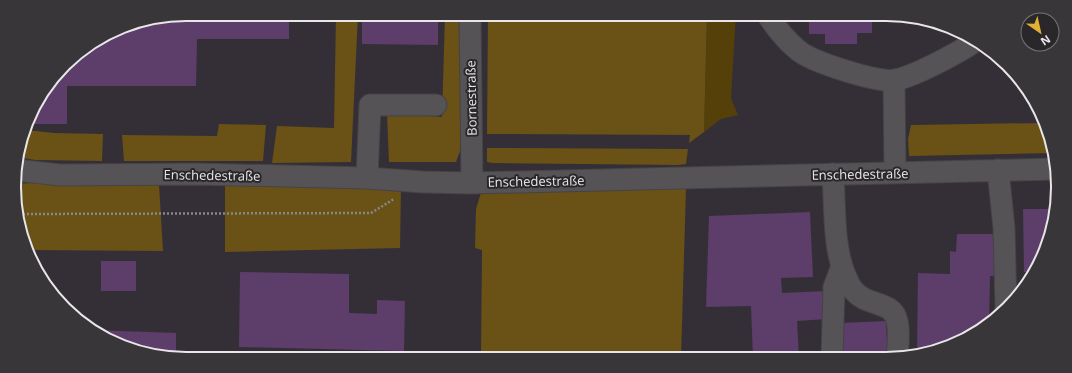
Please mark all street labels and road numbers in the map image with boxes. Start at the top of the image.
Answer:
street label: Bornestraße [461,60,481,136]
street label: Enschedestraße [811,164,909,184]
street label: Enschedestraße [163,165,261,185]
street label: Enschedestraße [487,171,585,191]

